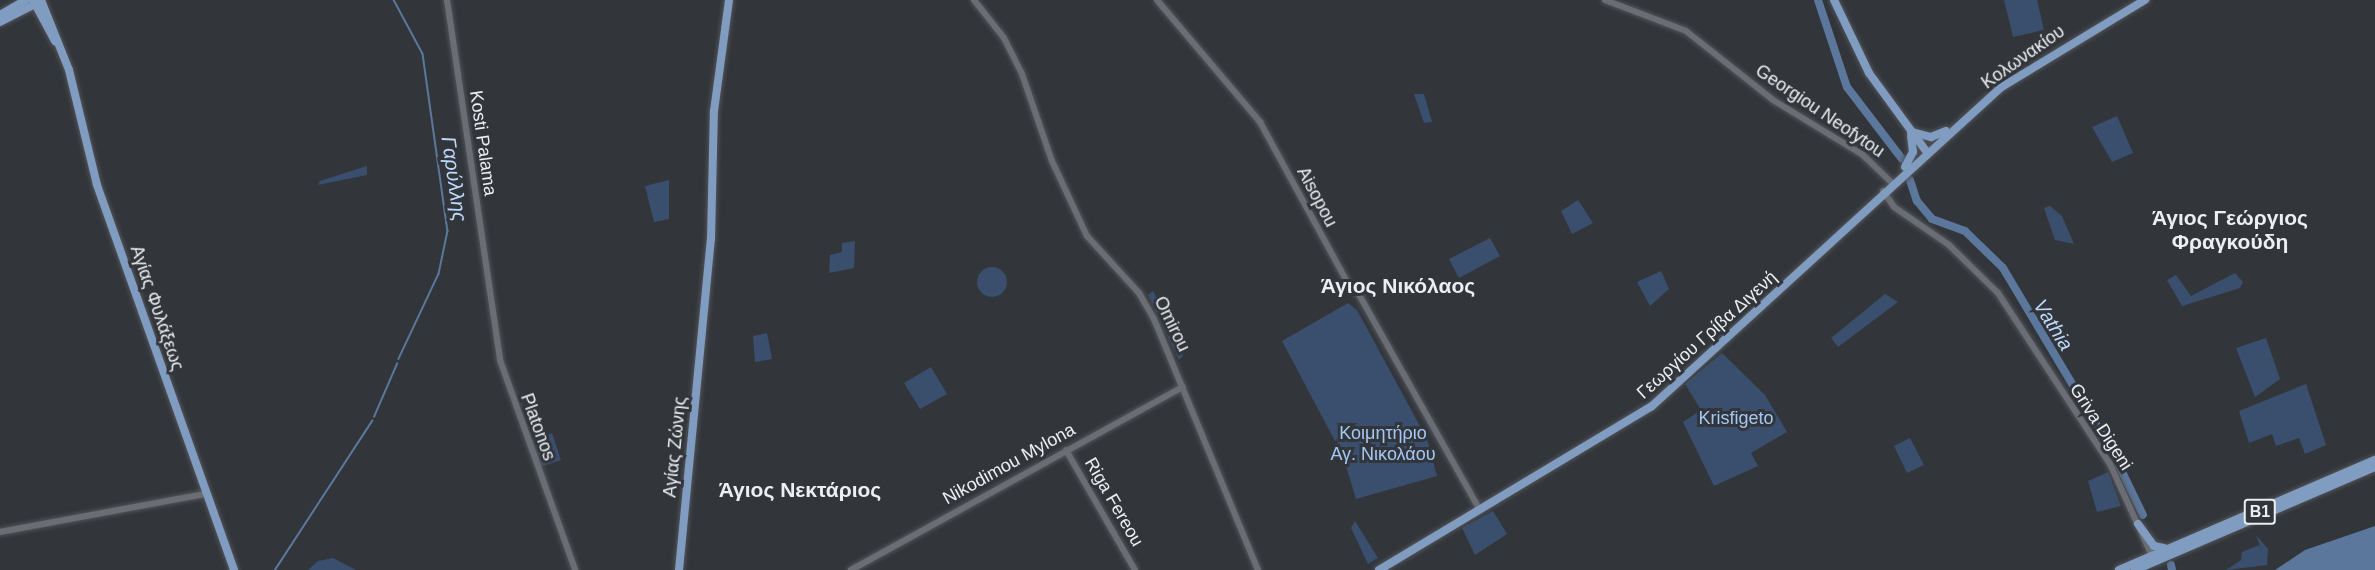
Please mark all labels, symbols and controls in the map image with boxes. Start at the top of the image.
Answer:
street label: Κολωνακίου [1977,20,2069,94]
street label: Georgiou Neofytou [1751,60,1889,162]
street label: Kosti Palama [465,89,501,197]
water label: Γαρύλλης [436,135,472,223]
street label: Aisopou [1292,163,1342,231]
district label: Άγιος Γεώργιος Φραγκούδη [2152,205,2308,255]
street label: Αγίας Φυλάξεως [125,243,189,373]
street label: Γεωργίου Γρίβα Διγενή [1632,266,1782,404]
district label: Άγιος Νικόλαος [1321,273,1475,299]
street label: Omirou [1149,293,1195,355]
water label: Vathia [2028,295,2078,355]
street label: Griva Digeni [2065,380,2137,474]
street label: Platonos [516,390,560,464]
street label: Αγίας Ζώνης [659,395,691,499]
park label: Krisfigeto [1698,407,1774,429]
street label: Nikodimou Mylona [939,419,1079,509]
park label: Κοιμητήριο Αγ. Νικολάου [1330,423,1436,466]
street label: Riga Fereou [1080,454,1148,550]
district label: Άγιος Νεκτάριος [719,477,881,503]
road number: B1 [2244,499,2276,525]

